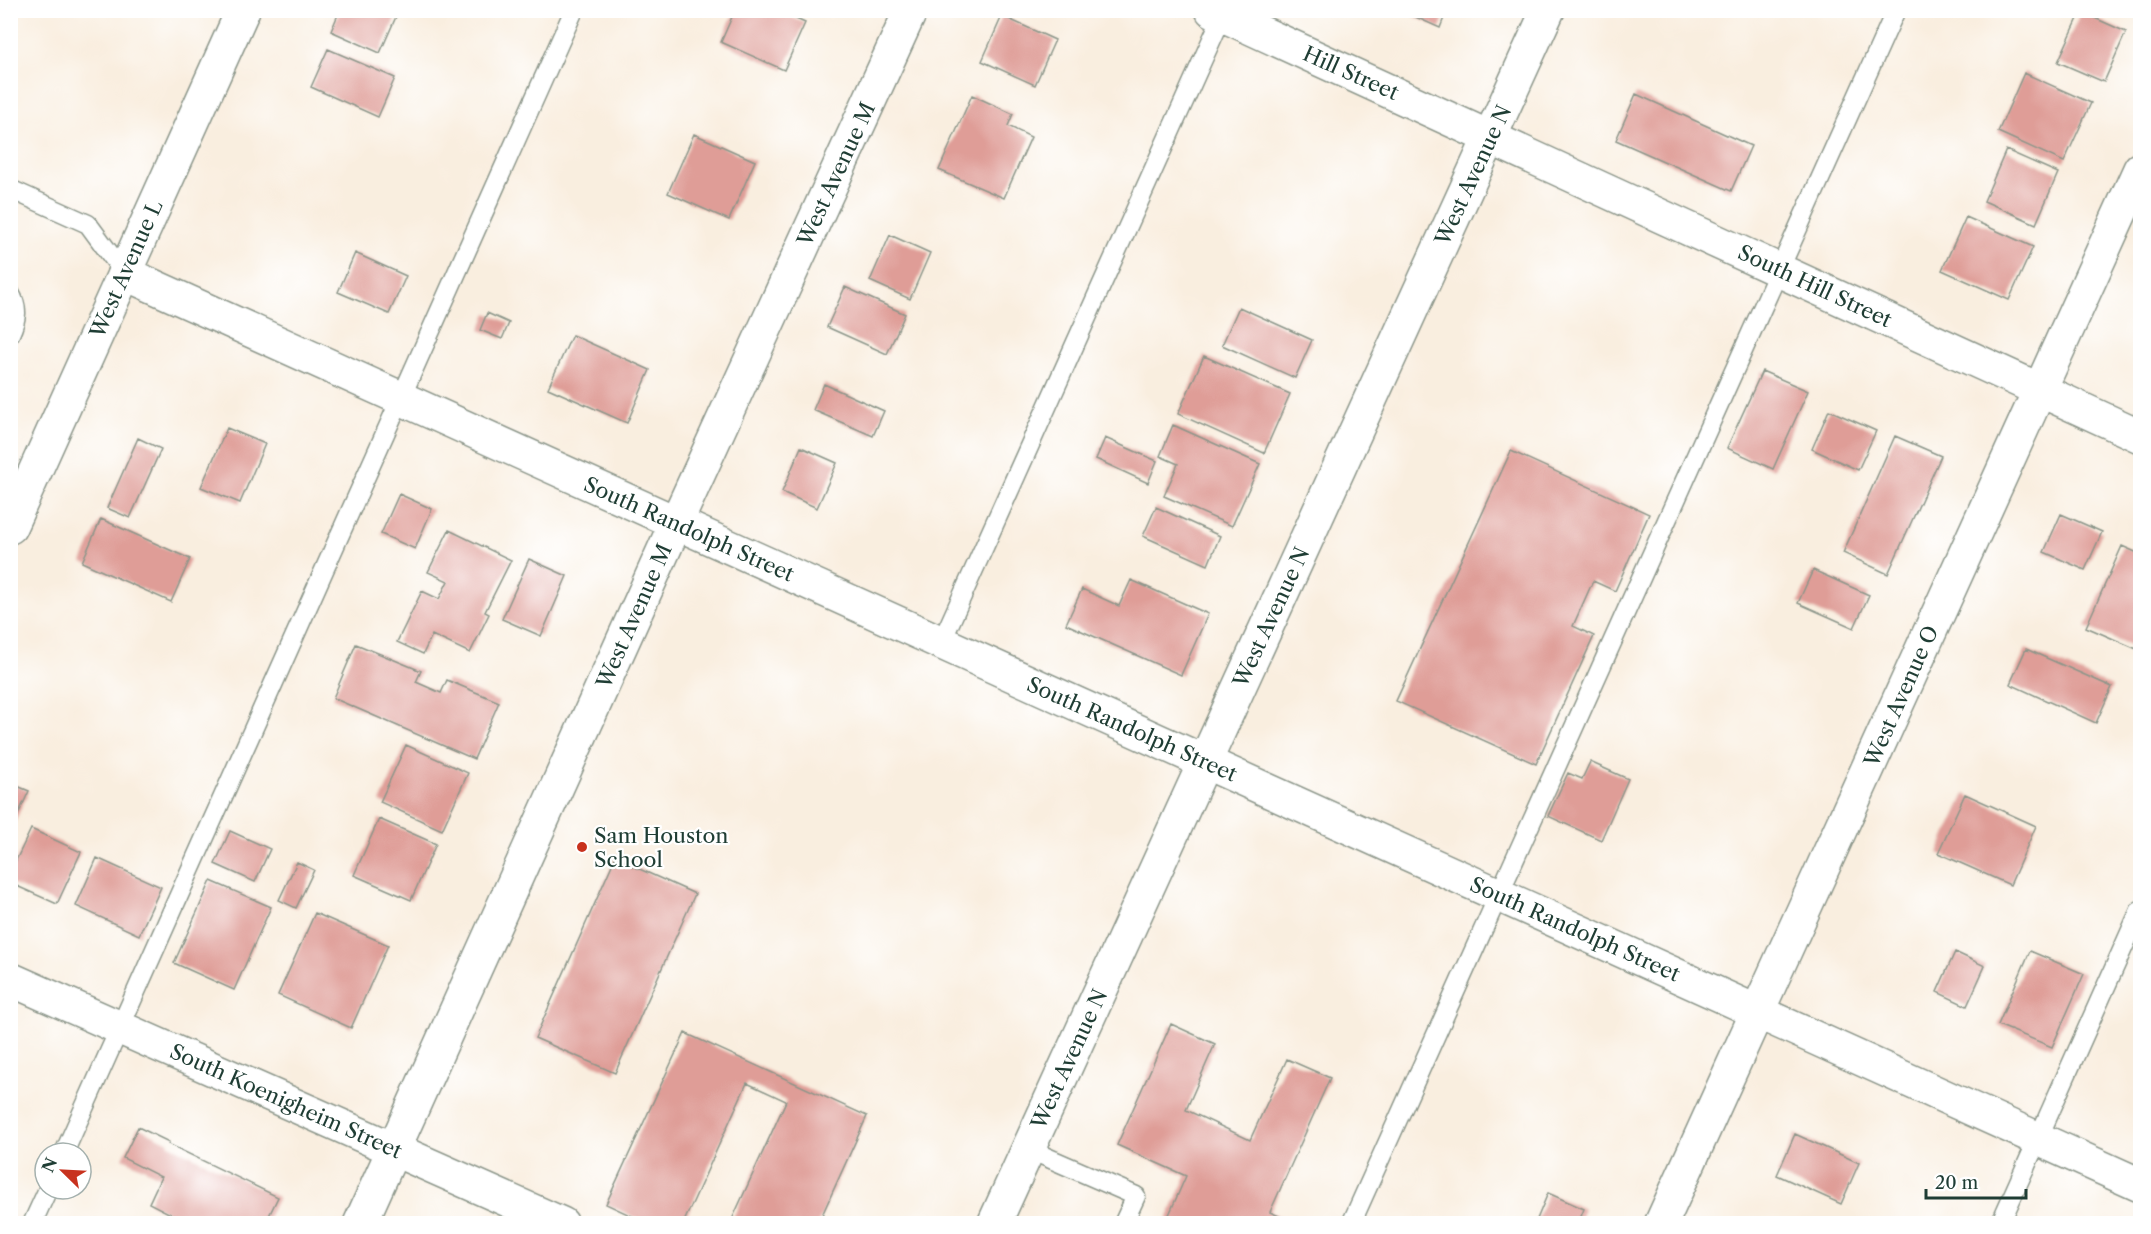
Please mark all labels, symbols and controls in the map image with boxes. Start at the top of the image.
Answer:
street label: Hill Street [1299,41,1403,105]
street label: West Avenue M [791,98,880,251]
street label: West Avenue N [1429,101,1516,250]
street label: West Avenue L [84,196,168,343]
street label: South Hill Street [1734,239,1896,333]
street label: South Randolph Street [580,471,798,587]
street label: West Avenue M [591,540,677,693]
street label: West Avenue N [1227,543,1314,692]
street label: West Avenue O [1858,622,1943,771]
street label: South Randolph Street [1023,671,1241,787]
place label: Sam Houston School [594,823,728,872]
marker: Sam Houston School [575,840,589,854]
street label: South Randolph Street [1466,871,1684,987]
street label: West Avenue N [1025,985,1112,1134]
street label: South Koenigheim Street [166,1038,406,1164]
north arrow [33,1141,93,1201]
text: N [37,1154,61,1175]
scale bar [1926,1162,2026,1200]
text: 20 m [1935,1172,1979,1194]

